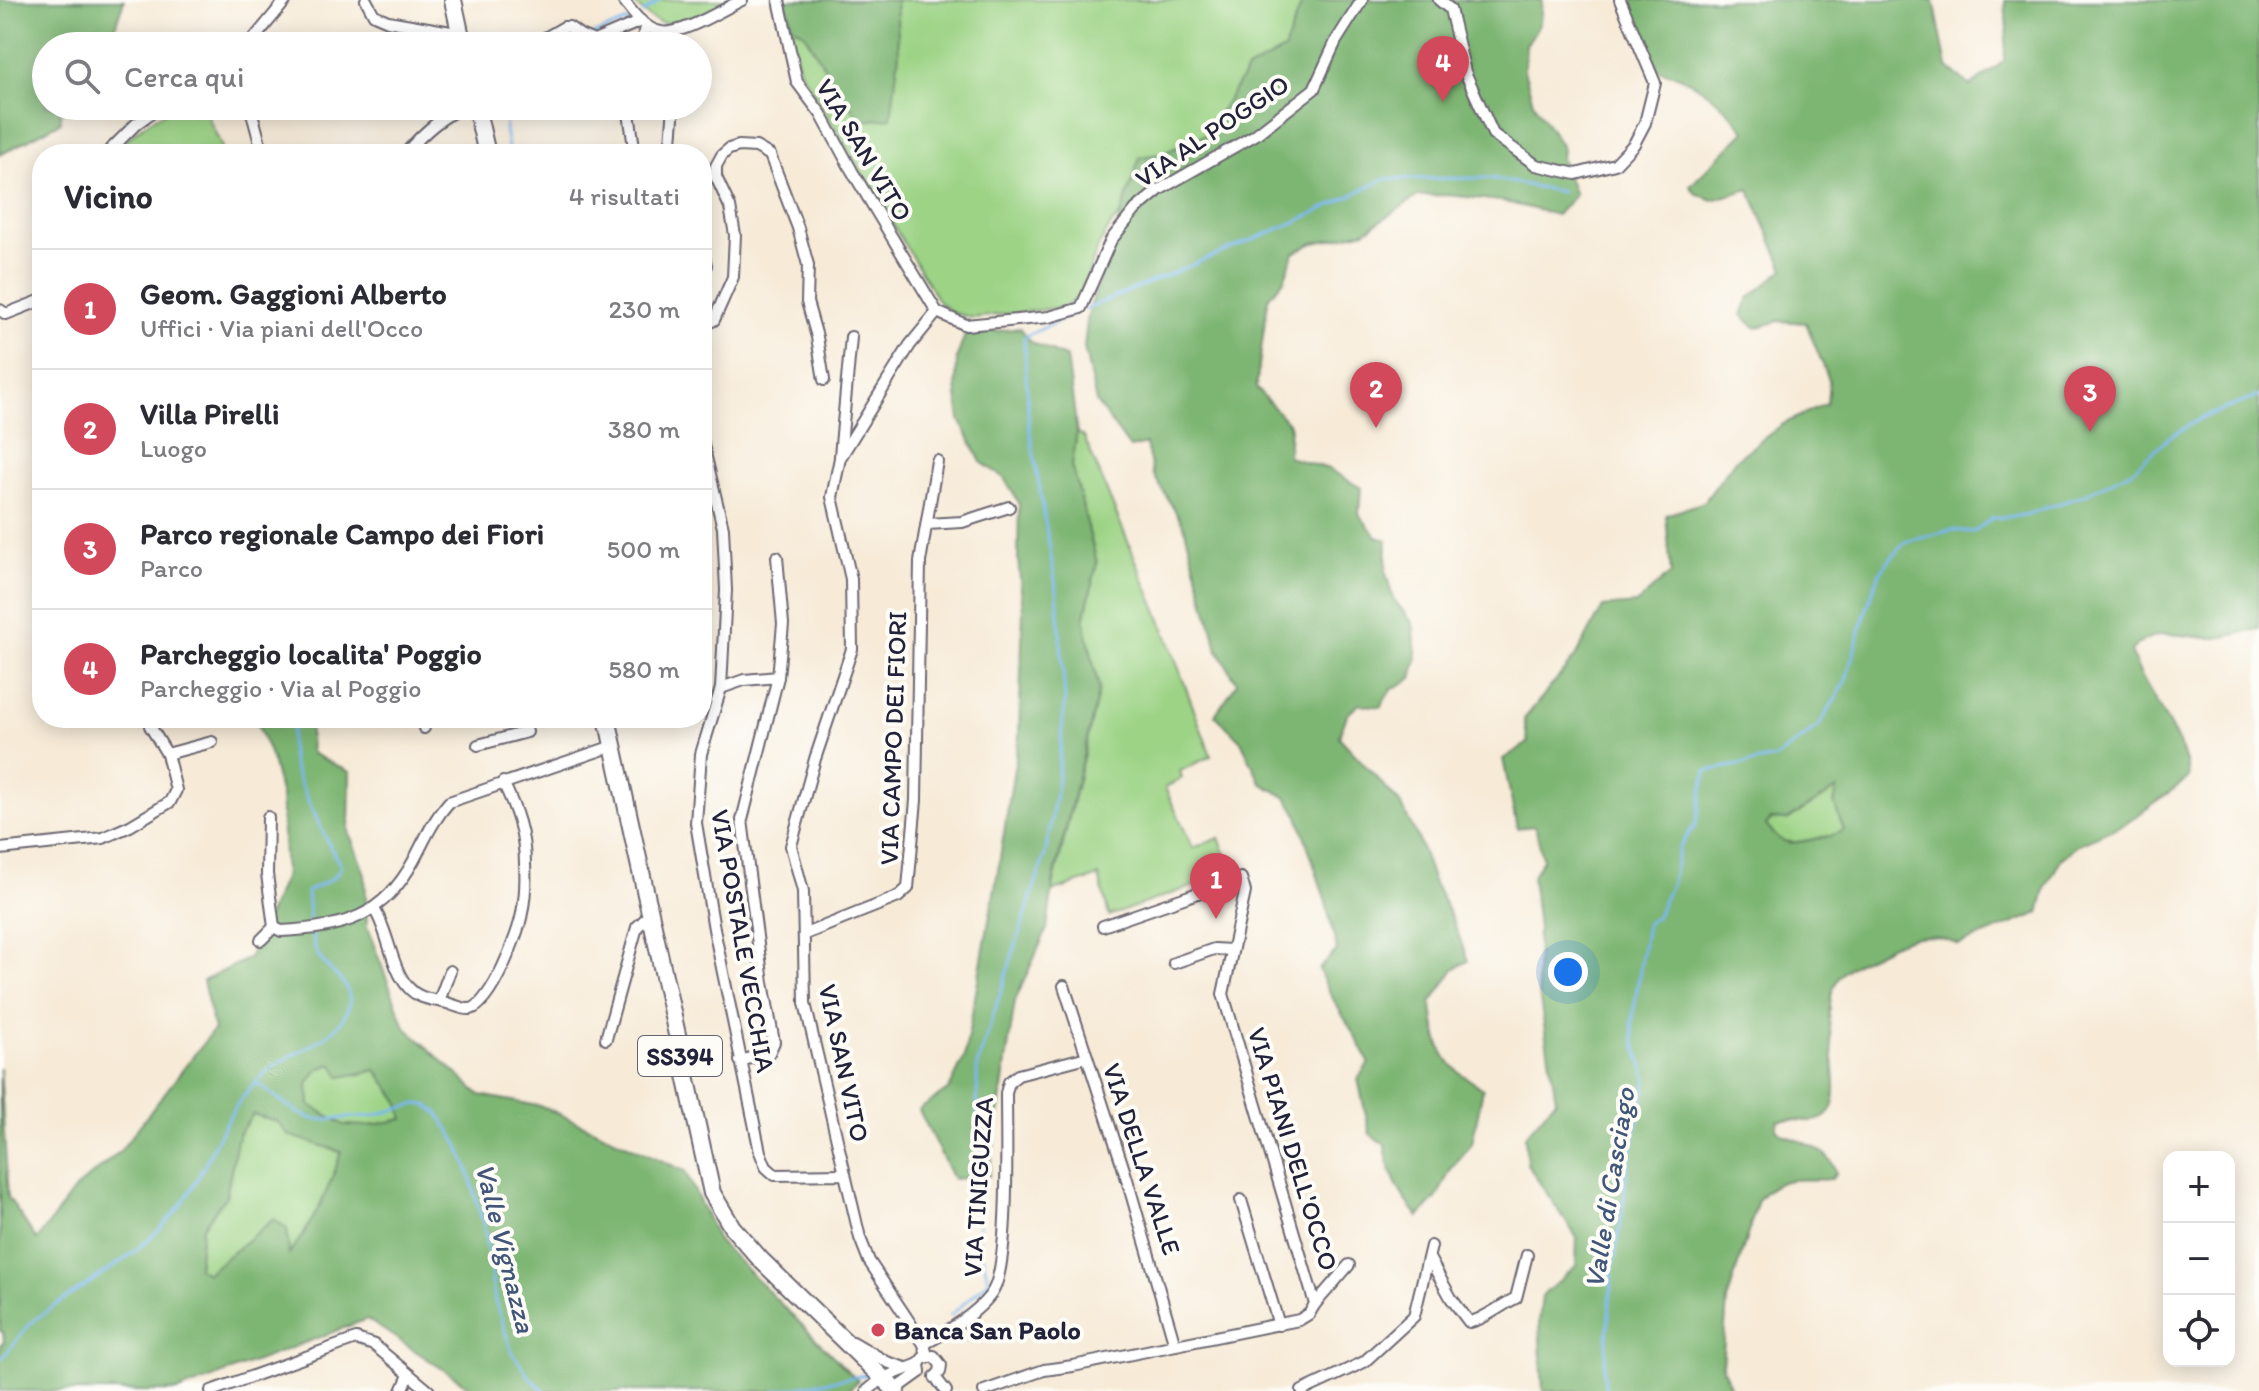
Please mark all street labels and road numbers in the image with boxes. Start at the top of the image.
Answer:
street label: VIA AL POGGIO [1129,68,1295,194]
street label: VIA SAN VITO [809,73,919,227]
street label: VIA CAMPO DEI FIORI [873,610,913,866]
street label: VIA POSTALE VECCHIA [704,807,782,1075]
street label: VIA SAN VITO [812,981,876,1145]
street label: VIA PIANI DELL'OCCO [1241,1024,1345,1274]
road number: SS394 [638,1036,722,1076]
street label: VIA DELLA VALLE [1096,1059,1188,1259]
street label: VIA TINIGUZZA [956,1096,1000,1278]

